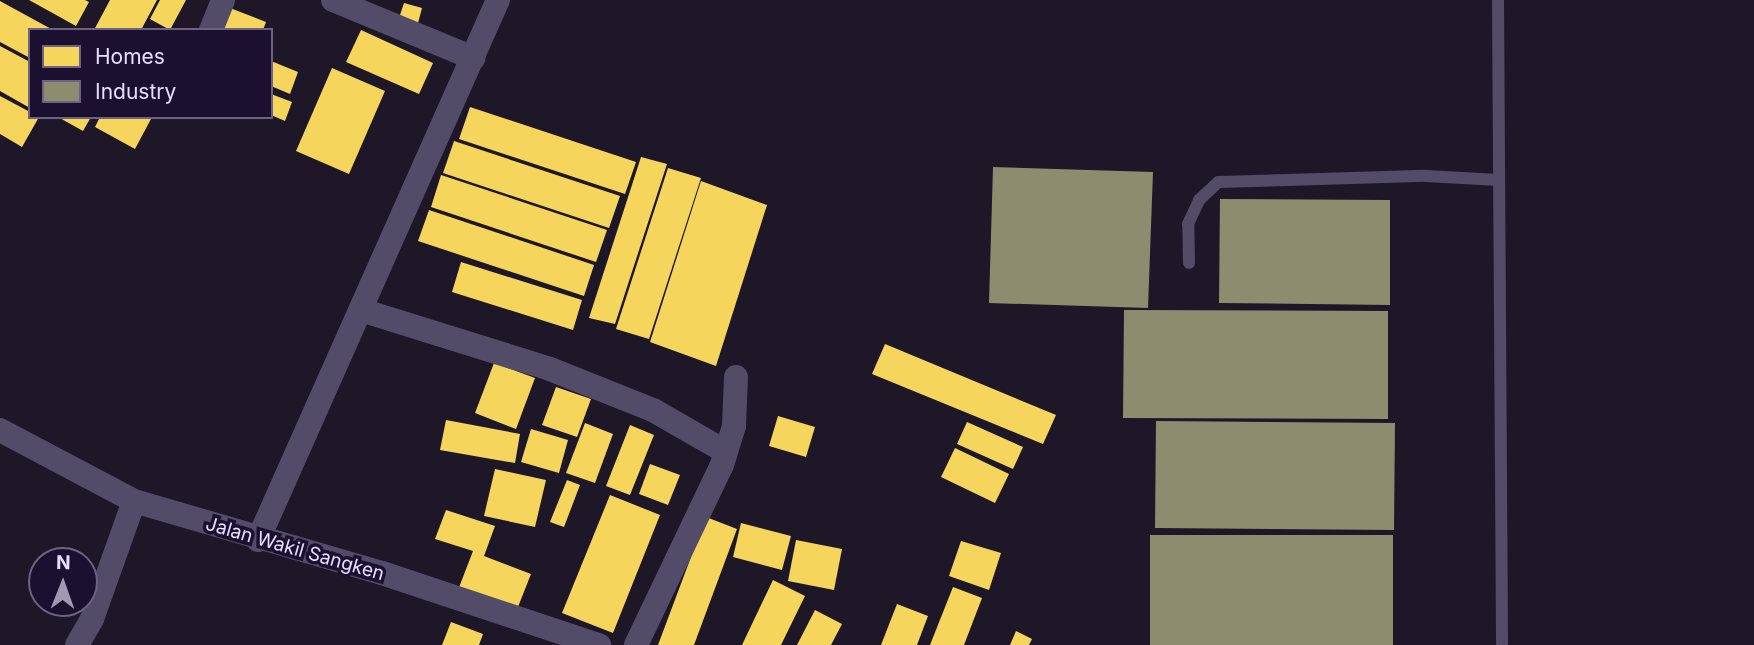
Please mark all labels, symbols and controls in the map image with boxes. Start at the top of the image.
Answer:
legend [28,28,273,119]
text: Homes [95,44,165,69]
text: Industry [95,79,176,104]
street label: Jalan Wakil Sangken [203,513,387,585]
north arrow [28,547,98,617]
text: N [56,551,71,574]

